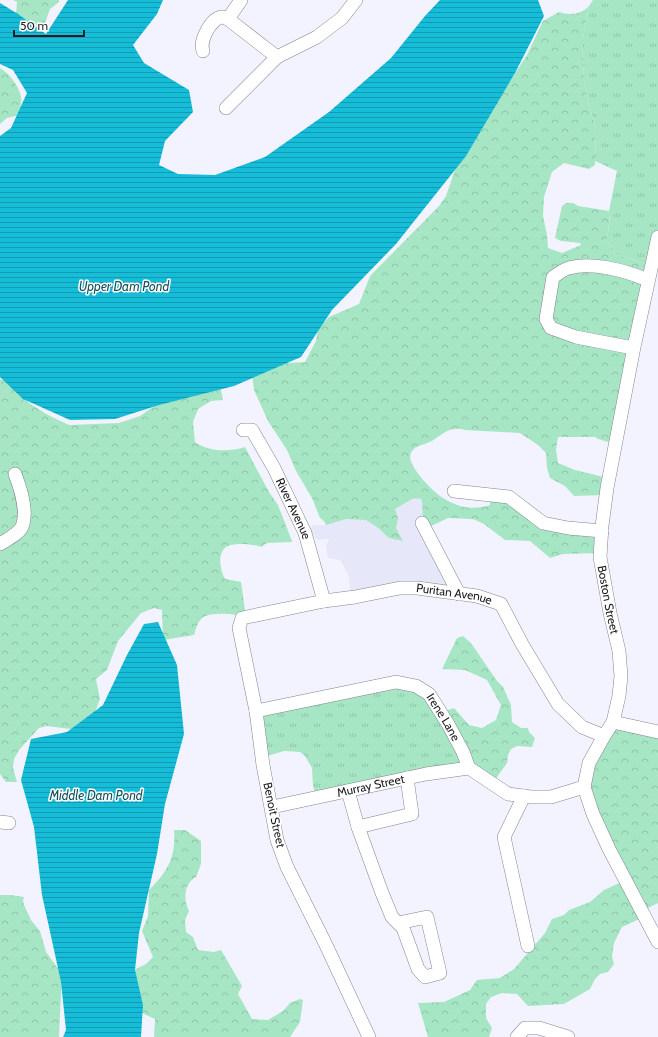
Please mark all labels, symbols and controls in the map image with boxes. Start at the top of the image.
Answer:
scale bar [14,12,84,38]
text: 50 m [20,18,48,33]
water label: Upper Dam Pond [79,278,169,294]
street label: River Avenue [273,475,314,541]
street label: Boston Street [595,564,623,635]
street label: Puritan Avenue [415,580,494,608]
street label: Irene Lane [424,690,464,743]
street label: Murray Street [336,771,406,800]
street label: Benoit Street [260,781,289,849]
water label: Middle Dam Pond [48,787,143,803]

